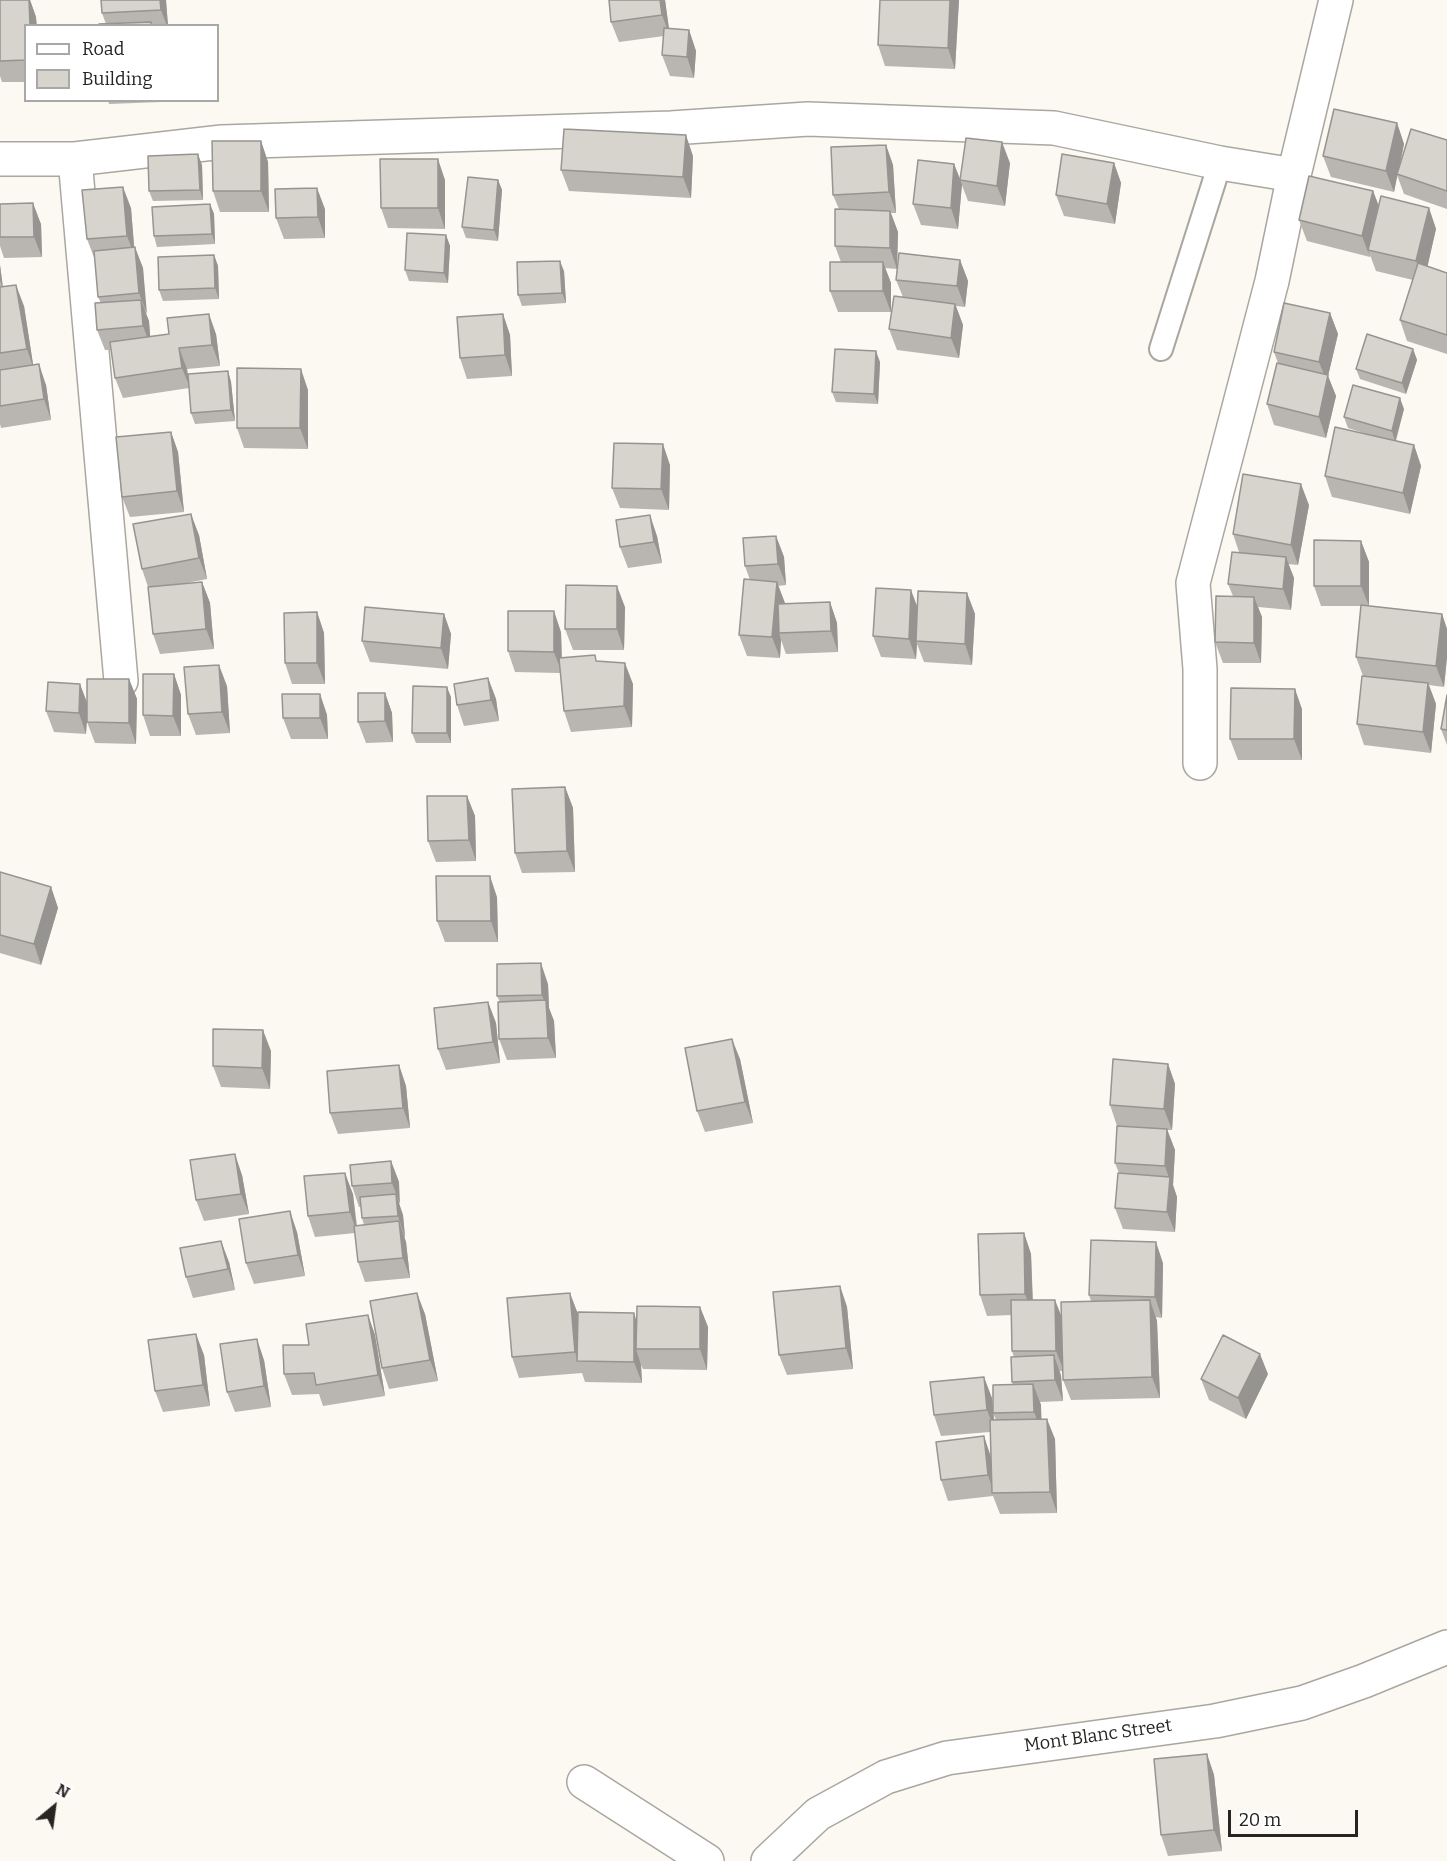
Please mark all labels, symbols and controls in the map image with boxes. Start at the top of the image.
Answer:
legend [24,24,219,102]
text: Road [82,38,124,60]
text: Building [82,68,153,90]
street label: Mont Blanc Street [1023,1715,1173,1757]
north arrow [24,1777,84,1837]
text: N [53,1780,73,1802]
scale bar [1231,1798,1362,1836]
text: 20 m [1239,1809,1281,1831]

